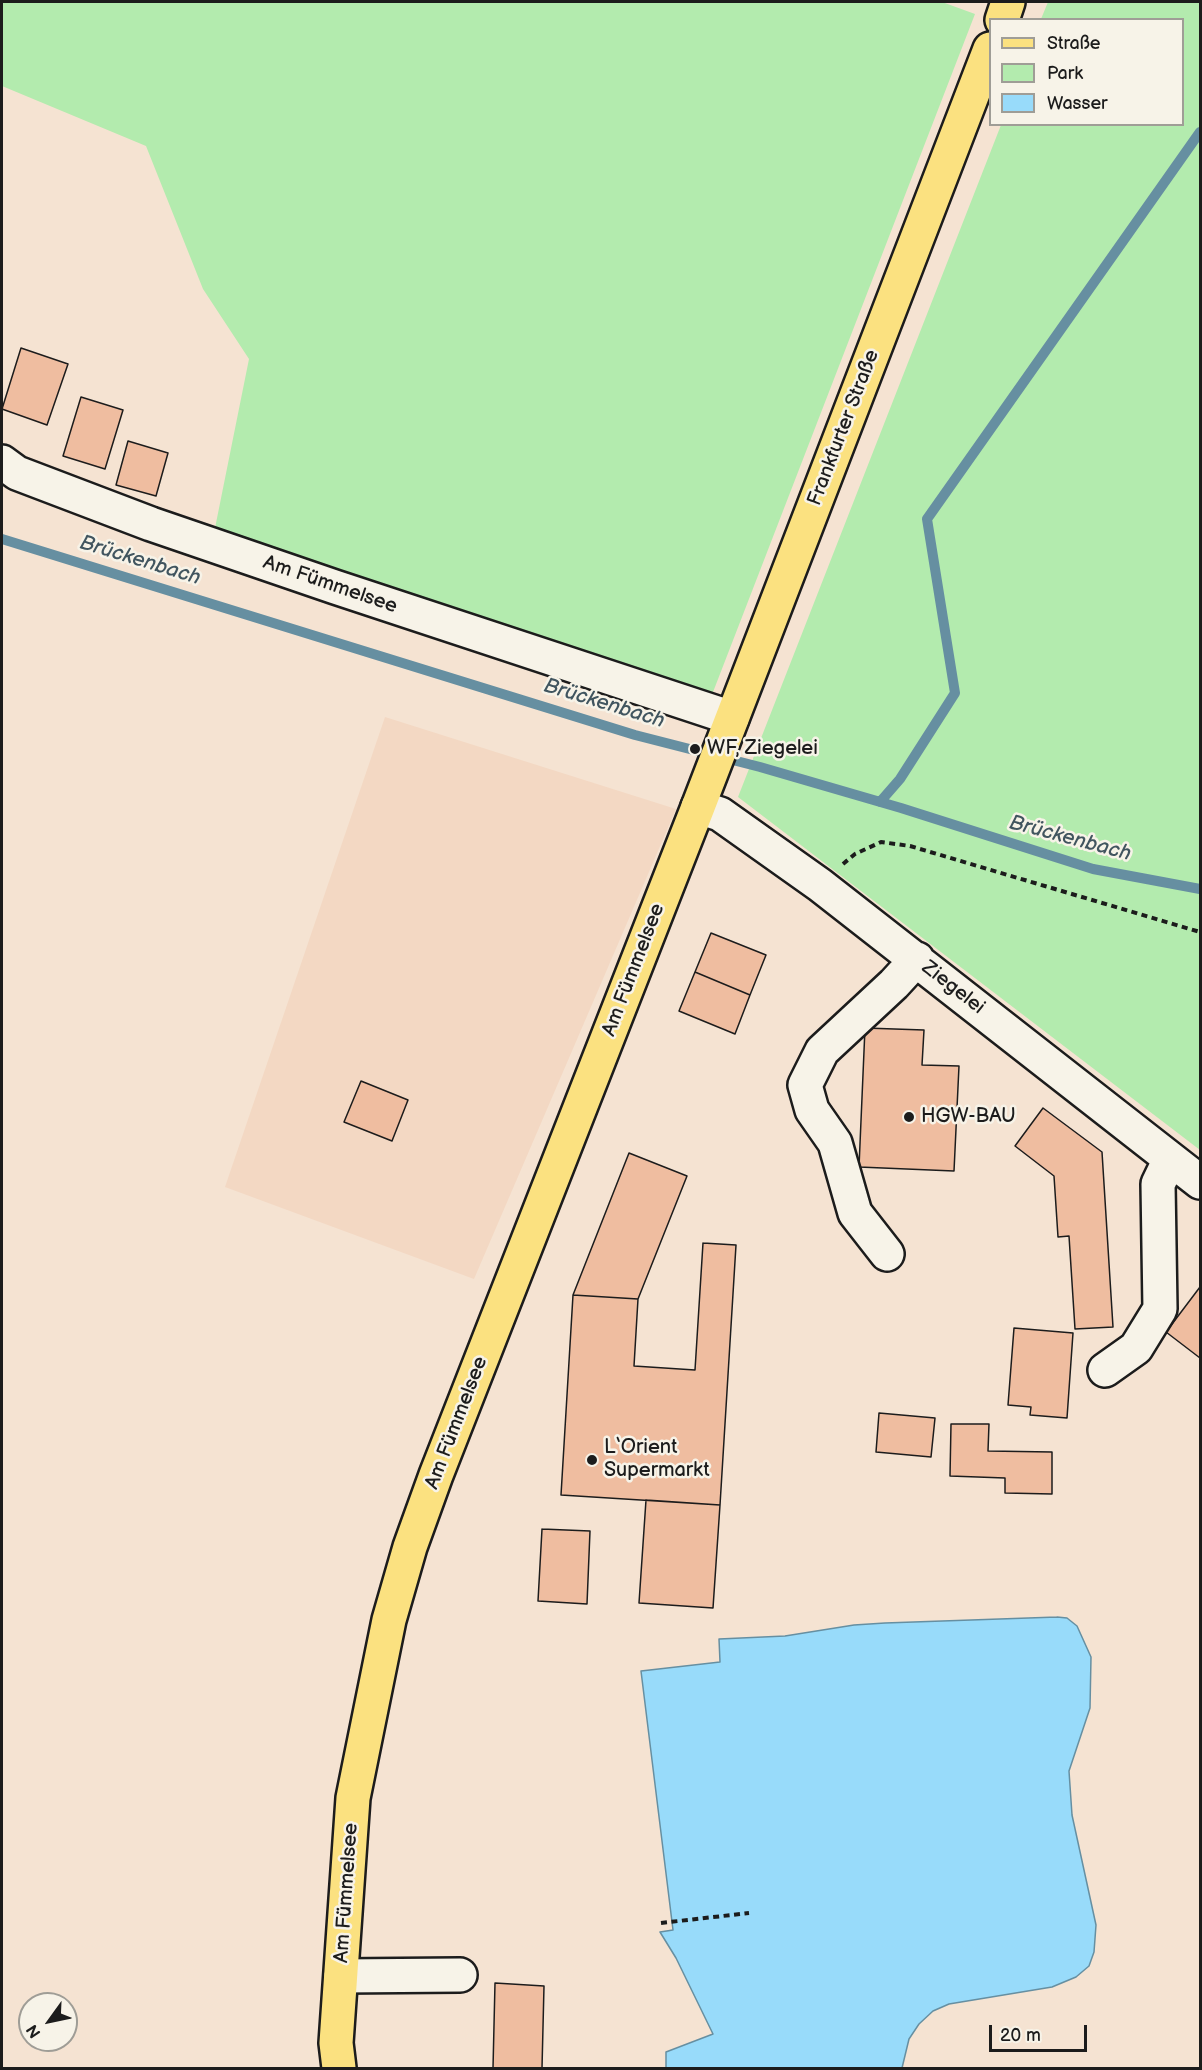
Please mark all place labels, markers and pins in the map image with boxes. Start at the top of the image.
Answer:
place label: WF, Ziegelei [707,737,818,761]
marker: WF, Ziegelei [688,742,702,756]
place label: HGW-BAU [921,1105,1016,1129]
marker: HGW-BAU [902,1110,916,1124]
place label: L‘Orient Supermarkt [604,1436,710,1483]
marker: L‘Orient Supermarkt [585,1453,599,1467]

